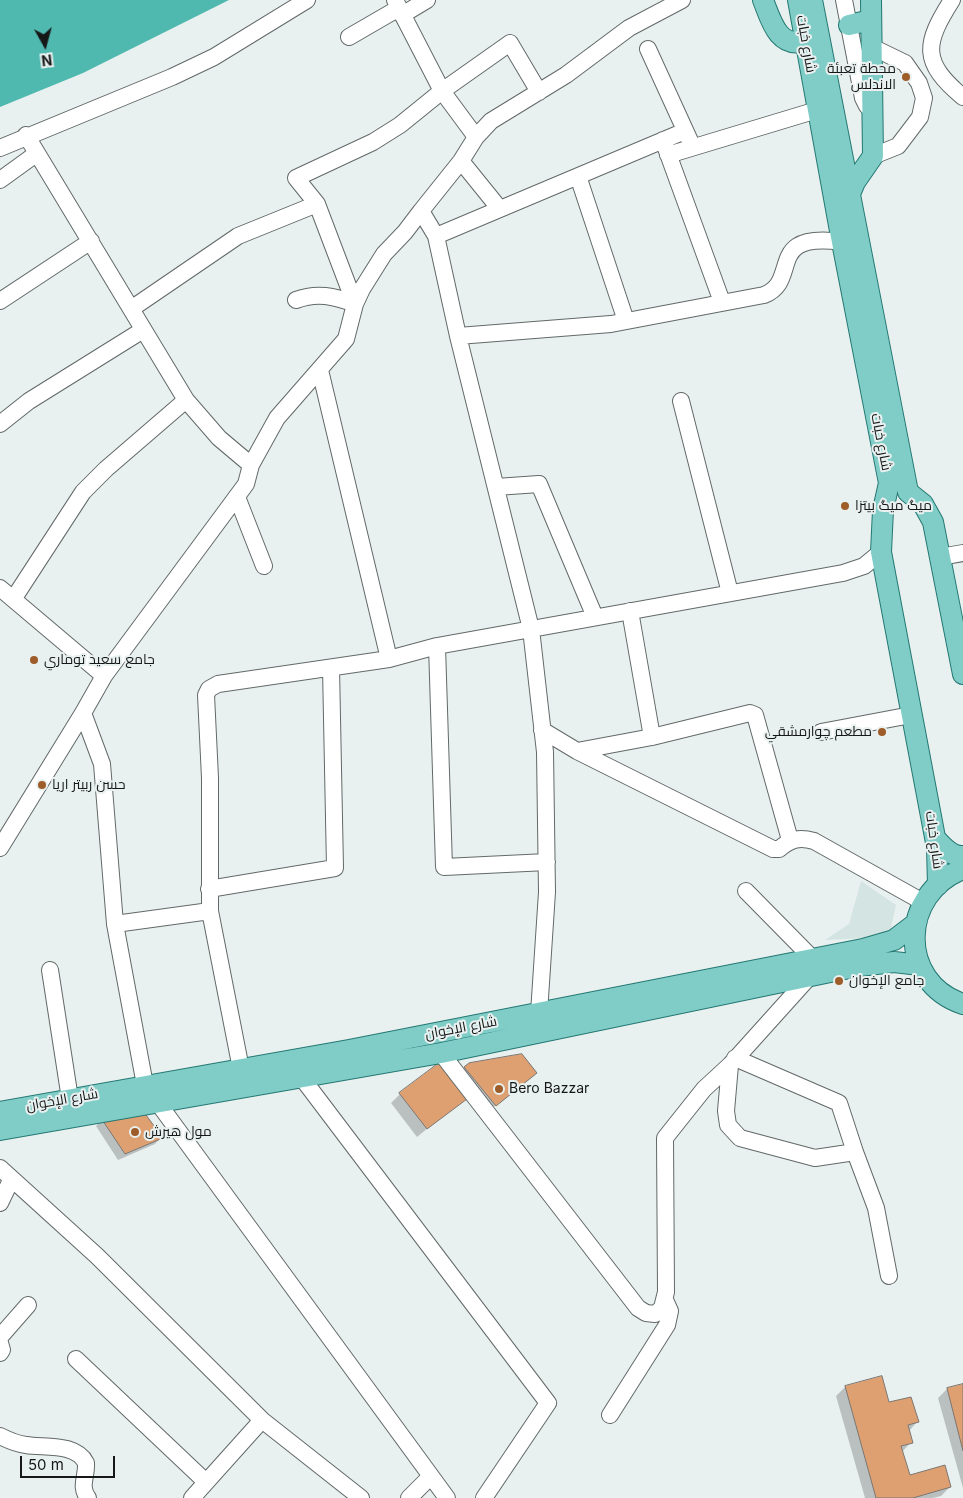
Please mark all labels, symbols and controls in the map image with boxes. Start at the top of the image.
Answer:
street label: شارع خبات [793,14,819,74]
north arrow [20,20,70,70]
text: N [41,51,53,69]
place label: محطة تعبئة الاندلس [827,61,896,94]
marker: محطة تعبئة الاندلس [900,71,912,83]
street label: شارع خبات [867,412,895,472]
place label: ميگ ميگ بيتزا [855,498,932,514]
marker: ميگ ميگ بيتزا [839,500,851,512]
place label: جامع سعيد توماري [44,652,155,668]
marker: جامع سعيد توماري [28,654,40,666]
place label: مطعم چوارمشقي [765,724,872,740]
marker: مطعم چوارمشقي [876,726,888,738]
place label: حسن ربيتر اريا [52,777,126,793]
marker: حسن ربيتر اريا [36,779,48,791]
street label: شارع خبات [922,810,946,870]
place label: جامع الإخوان [849,973,924,989]
marker: جامع الإخوان [833,975,845,987]
street label: شارع الإخوان [424,1013,498,1043]
place label: Bero Bazzar [509,1081,589,1097]
marker: Bero Bazzar [493,1083,505,1095]
street label: شارع الإخوان [25,1085,99,1115]
place label: مول هيرش [145,1124,212,1140]
marker: مول هيرش [129,1126,141,1138]
scale bar [22,1446,118,1478]
text: 50 m [28,1455,64,1474]

